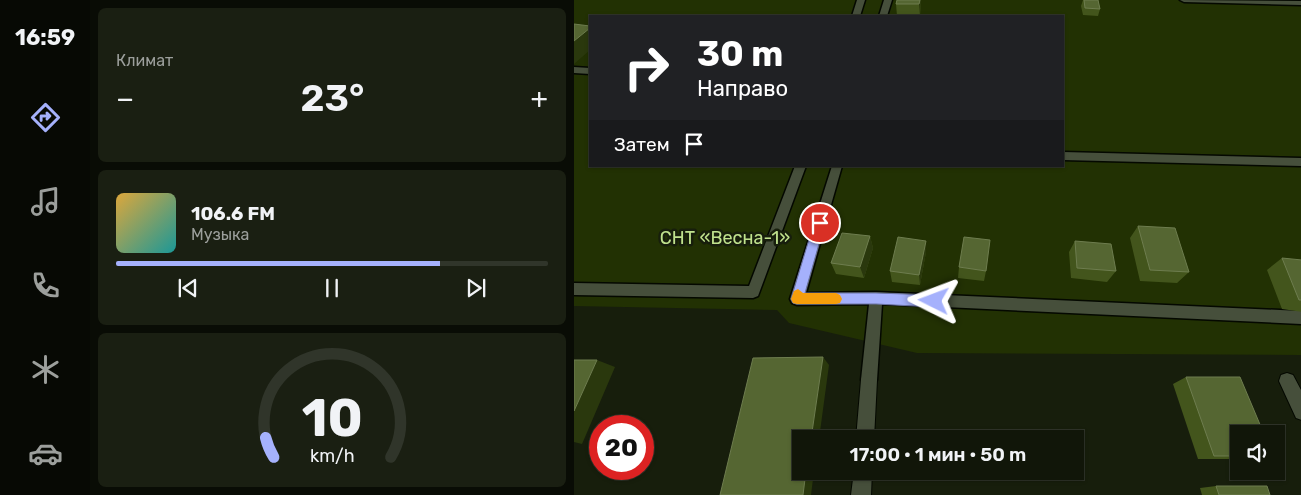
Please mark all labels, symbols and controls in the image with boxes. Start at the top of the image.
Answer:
text: 16:59 [15,24,75,51]
text: 30 m [697,33,783,75]
icon: right [614,35,679,100]
text: Климат [116,51,173,70]
text: 23° [300,75,364,121]
text: Направо [697,75,788,102]
text: − [116,82,134,115]
text: + [531,82,548,115]
icon: directions [28,100,63,135]
icon: arrive [680,130,708,158]
text: Затем [614,133,670,156]
icon: music [28,184,63,219]
text: 106.6 FM [191,202,275,225]
pin [799,202,841,244]
icon: arrive [806,209,834,237]
text: Музыка [191,225,249,244]
park label: СНТ «Весна-1» [660,227,790,249]
icon: phone [28,268,63,303]
icon: previous [174,274,202,302]
icon: pause [318,274,346,302]
icon: next [462,274,490,302]
position arrow [907,274,959,326]
icon: climate [28,352,63,387]
text: 10 [301,387,363,449]
speed limit sign: 20 [589,415,654,480]
map controls [1230,425,1285,480]
button: sound [1230,425,1285,480]
icon: car [28,436,63,471]
text: 17:00 · 1 мин · 50 m [850,443,1026,466]
text: km/h [310,445,354,466]

